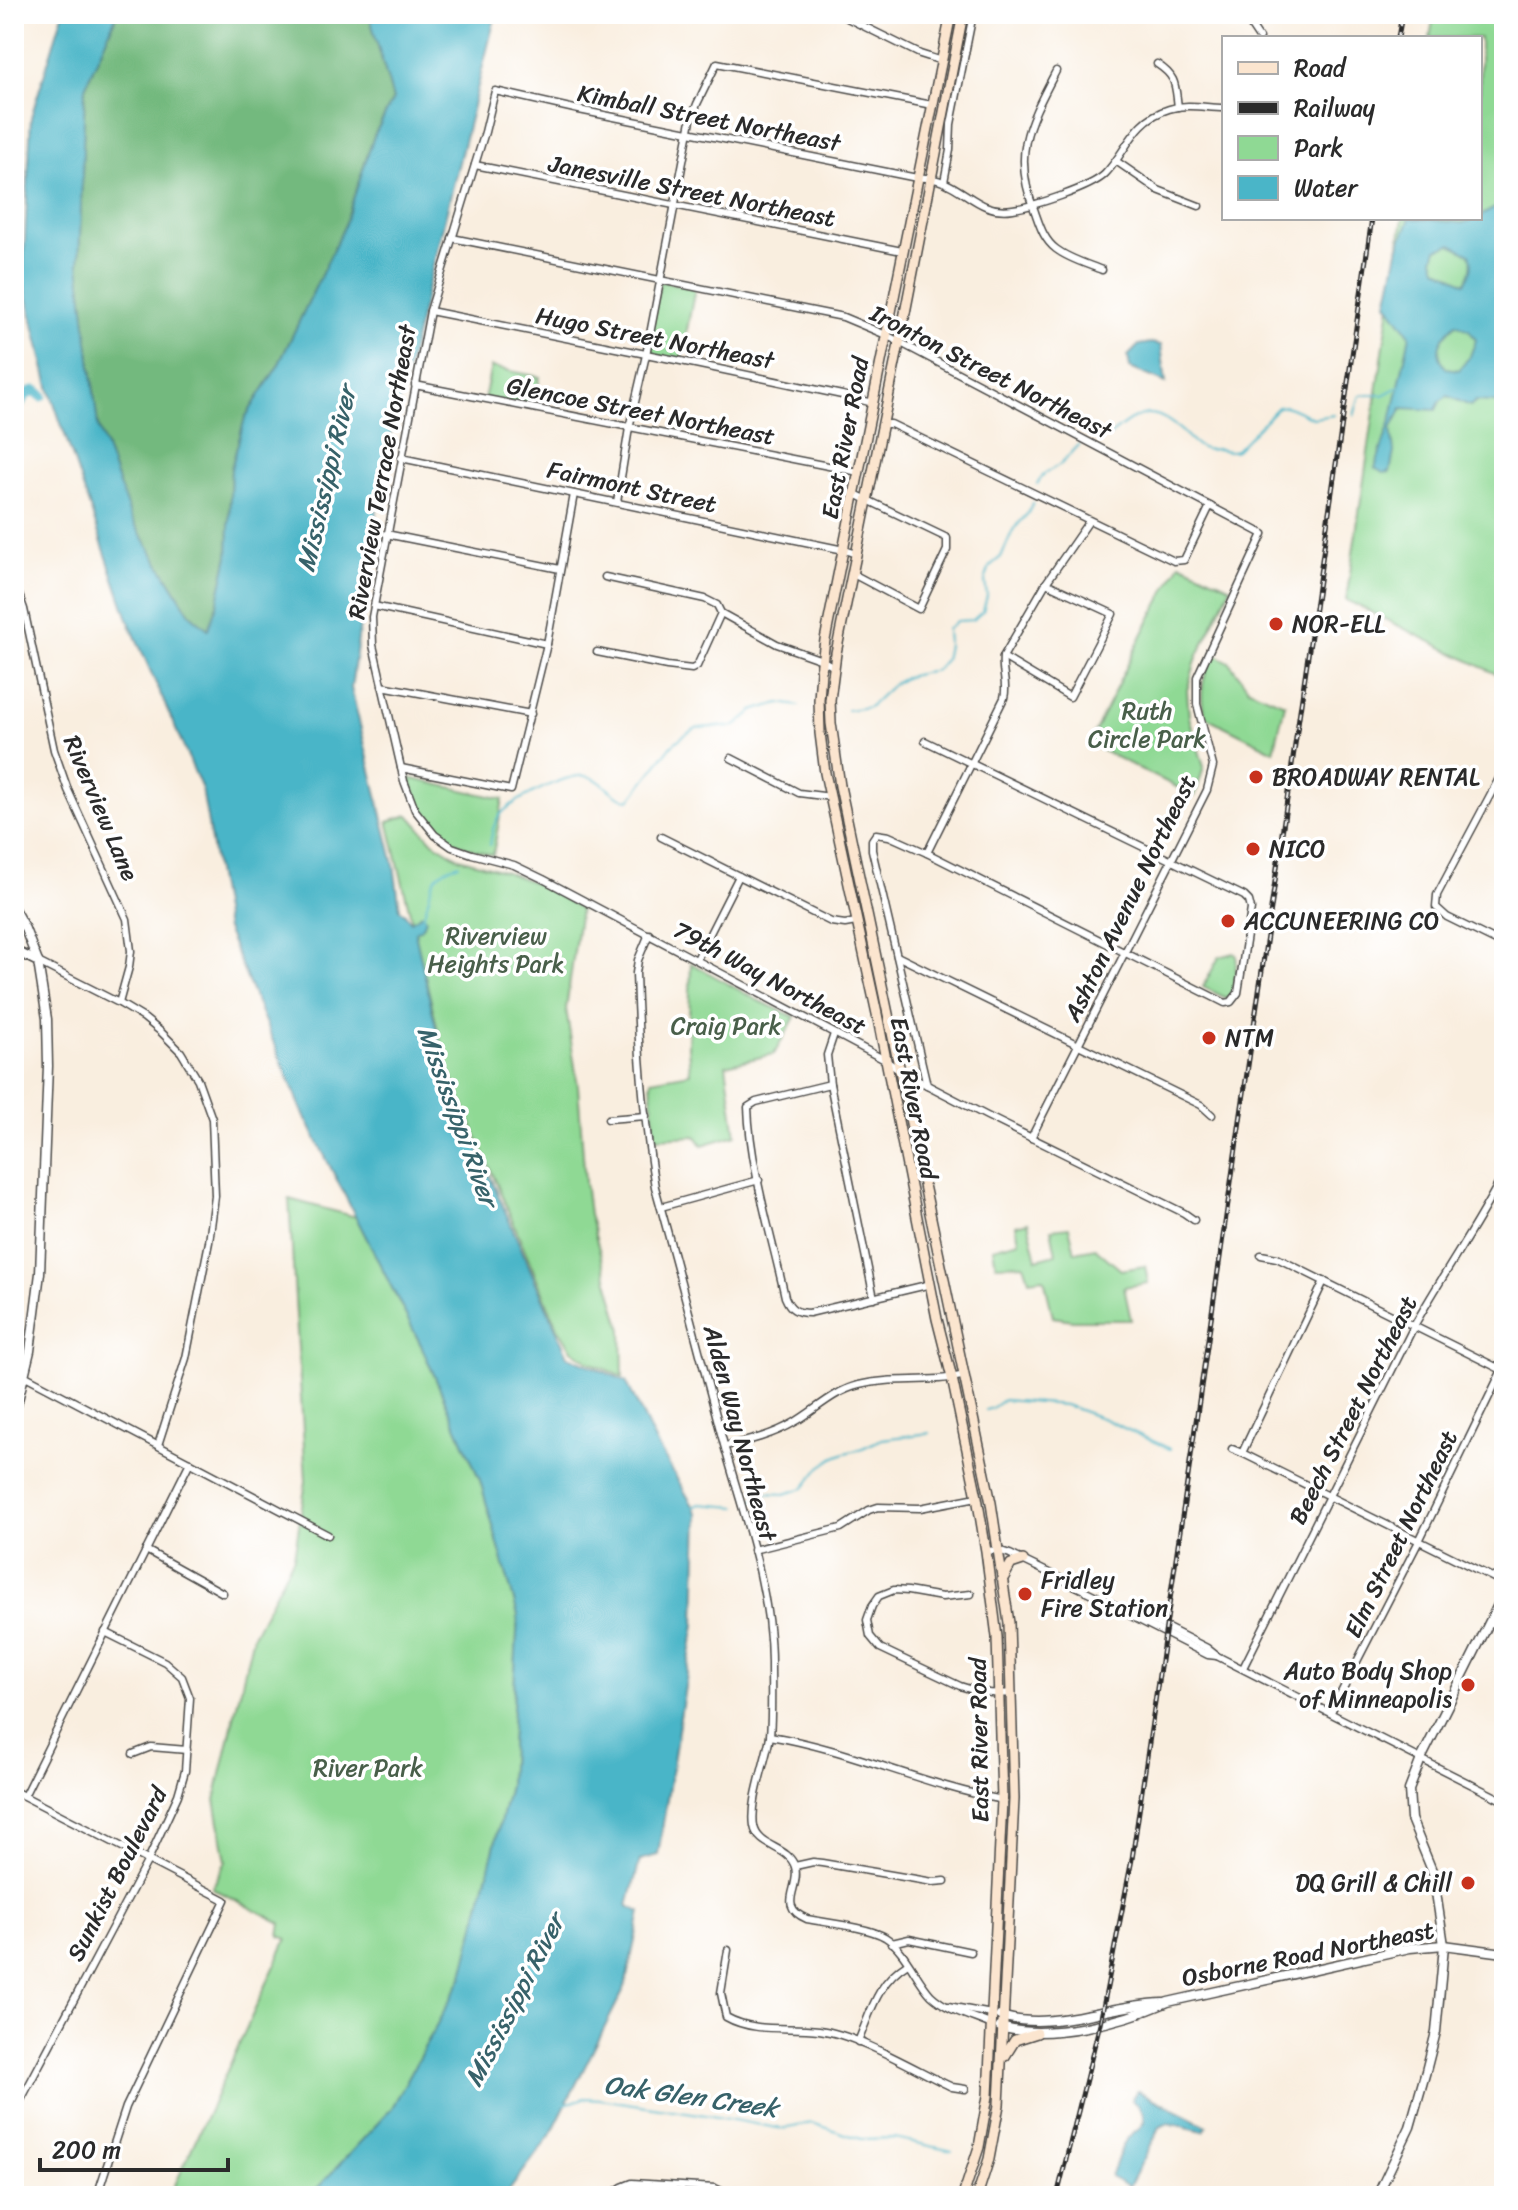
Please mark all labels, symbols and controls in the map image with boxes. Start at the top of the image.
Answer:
legend [1222,36,1482,220]
text: Road [1294,47,1348,89]
street label: Kimball Street Northeast [574,72,845,164]
text: Railway [1294,87,1376,129]
text: Park [1294,127,1343,169]
street label: Janesville Street Northeast [544,142,839,239]
text: Water [1294,167,1359,209]
street label: Ironton Street Northeast [862,292,1121,452]
street label: Hugo Street Northeast [532,294,779,382]
street label: Riverview Terrace Northeast [335,320,429,623]
street label: East River Road [809,352,882,523]
street label: Glencoe Street Northeast [503,364,779,458]
water label: Mississippi River [282,378,371,576]
street label: Fairmont Street [543,449,721,525]
place label: NOR-ELL [1292,603,1385,645]
marker: NOR-ELL [1267,615,1285,633]
park label: Ruth Circle Park [1088,690,1206,760]
street label: Riverview Lane [51,728,151,888]
place label: BROADWAY RENTAL [1272,756,1480,798]
street label: Ashton Avenue Northeast [1051,767,1208,1030]
marker: BROADWAY RENTAL [1247,768,1265,786]
place label: NICO [1269,828,1326,870]
marker: NICO [1244,840,1262,858]
place label: ACCUNEERING CO [1243,900,1439,942]
street label: 79th Way Northeast [666,909,874,1047]
marker: ACCUNEERING CO [1219,912,1237,930]
park label: Riverview Heights Park [428,915,564,985]
park label: Craig Park [671,1005,782,1047]
street label: East River Road [878,1013,951,1184]
place label: NTM [1225,1017,1274,1059]
water label: Mississippi River [404,1019,513,1217]
marker: NTM [1200,1029,1218,1047]
street label: Beech Street Northeast [1277,1288,1429,1532]
street label: Alden Way Northeast [691,1319,789,1547]
street label: Elm Street Northeast [1332,1423,1470,1645]
place label: Fridley Fire Station [1041,1559,1168,1629]
marker: Fridley Fire Station [1016,1585,1034,1603]
place label: Auto Body Shop of Minneapolis [1283,1650,1452,1720]
street label: East River Road [957,1656,1001,1823]
marker: Auto Body Shop of Minneapolis [1459,1676,1477,1694]
park label: River Park [313,1747,423,1789]
street label: Sunkist Boulevard [55,1778,180,1969]
place label: DQ Grill & Chill [1295,1862,1453,1904]
marker: DQ Grill & Chill [1459,1874,1477,1892]
water label: Mississippi River [451,1902,579,2095]
street label: Osborne Road Northeast [1178,1909,1438,1999]
water label: Oak Glen Creek [601,2061,784,2131]
scale bar [40,2122,228,2172]
text: 200 m [52,2129,121,2171]

